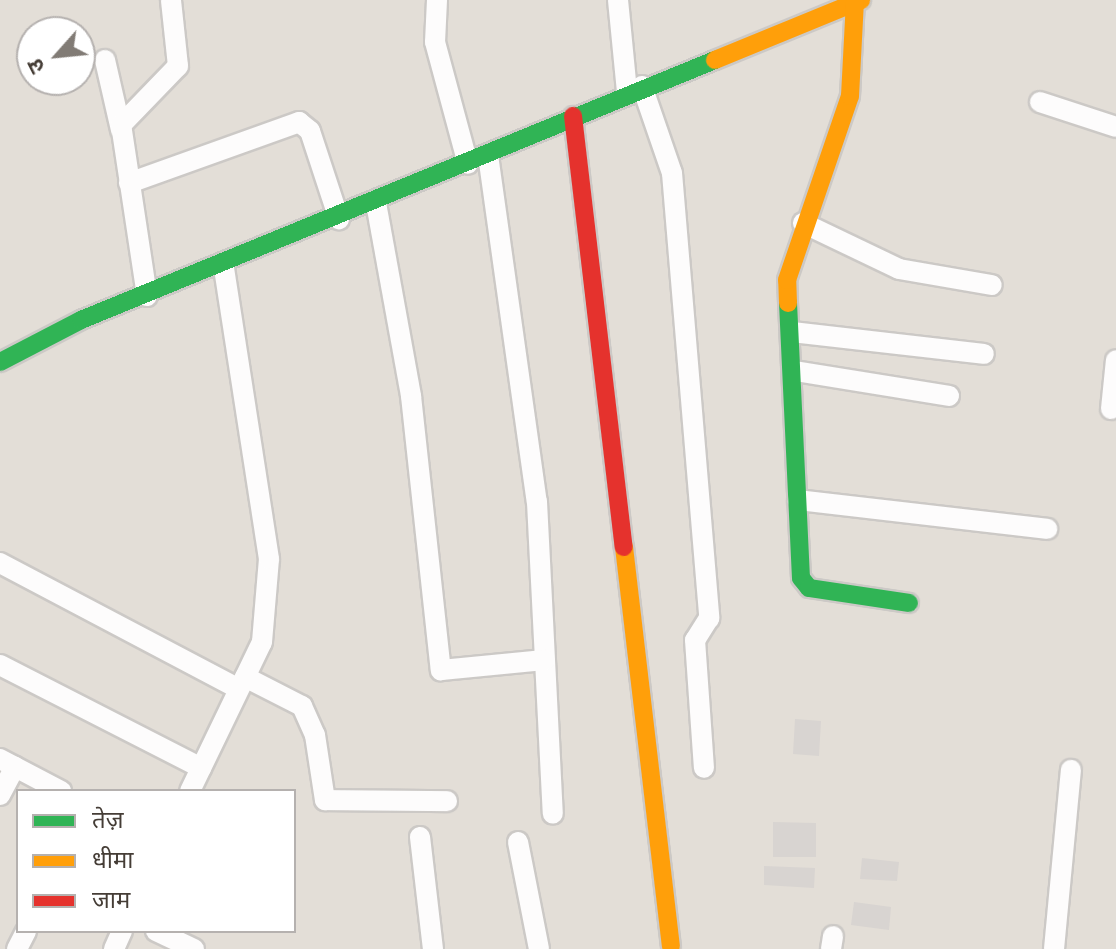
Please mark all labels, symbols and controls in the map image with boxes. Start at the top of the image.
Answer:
north arrow [16,16,96,96]
text: उ [21,54,51,78]
legend [16,789,296,933]
text: तेज़ [92,805,124,834]
text: धीमा [92,845,134,874]
text: जाम [92,885,130,914]

